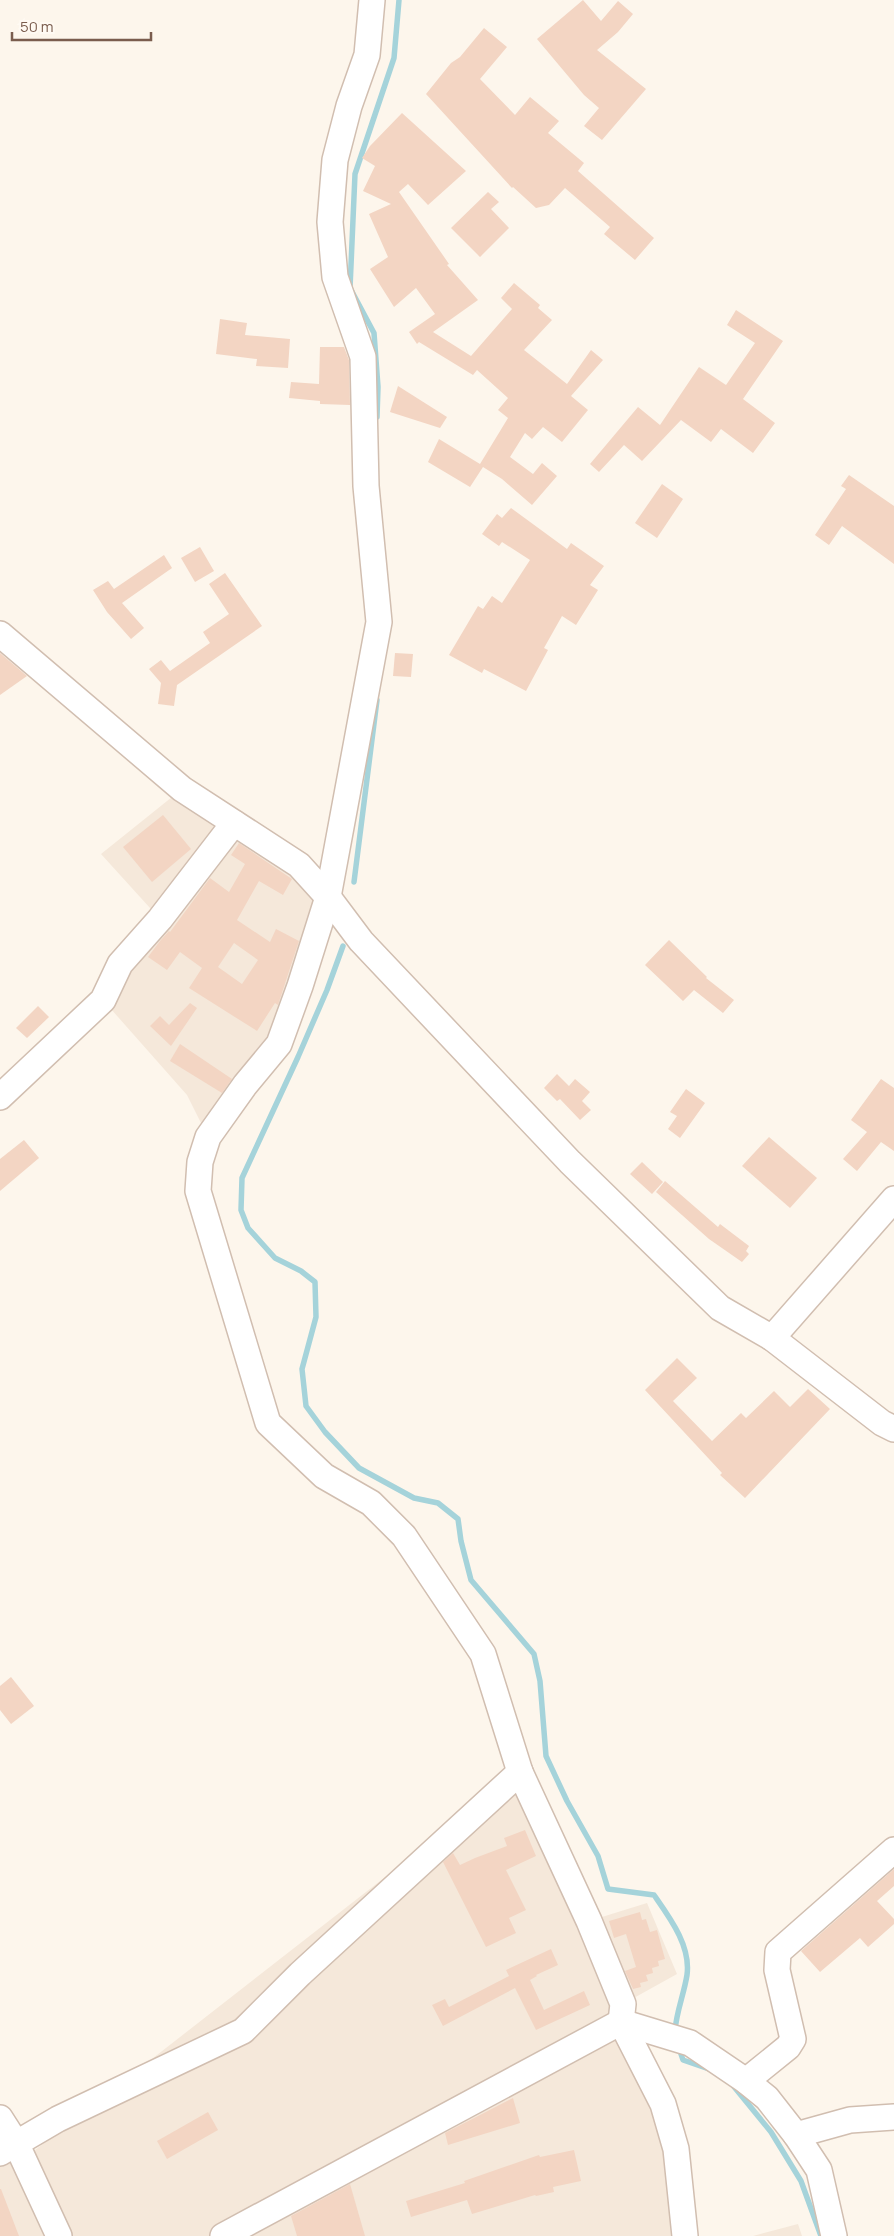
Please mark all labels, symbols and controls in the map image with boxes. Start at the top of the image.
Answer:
scale bar [12,10,151,42]
text: 50 m [20,16,54,37]

